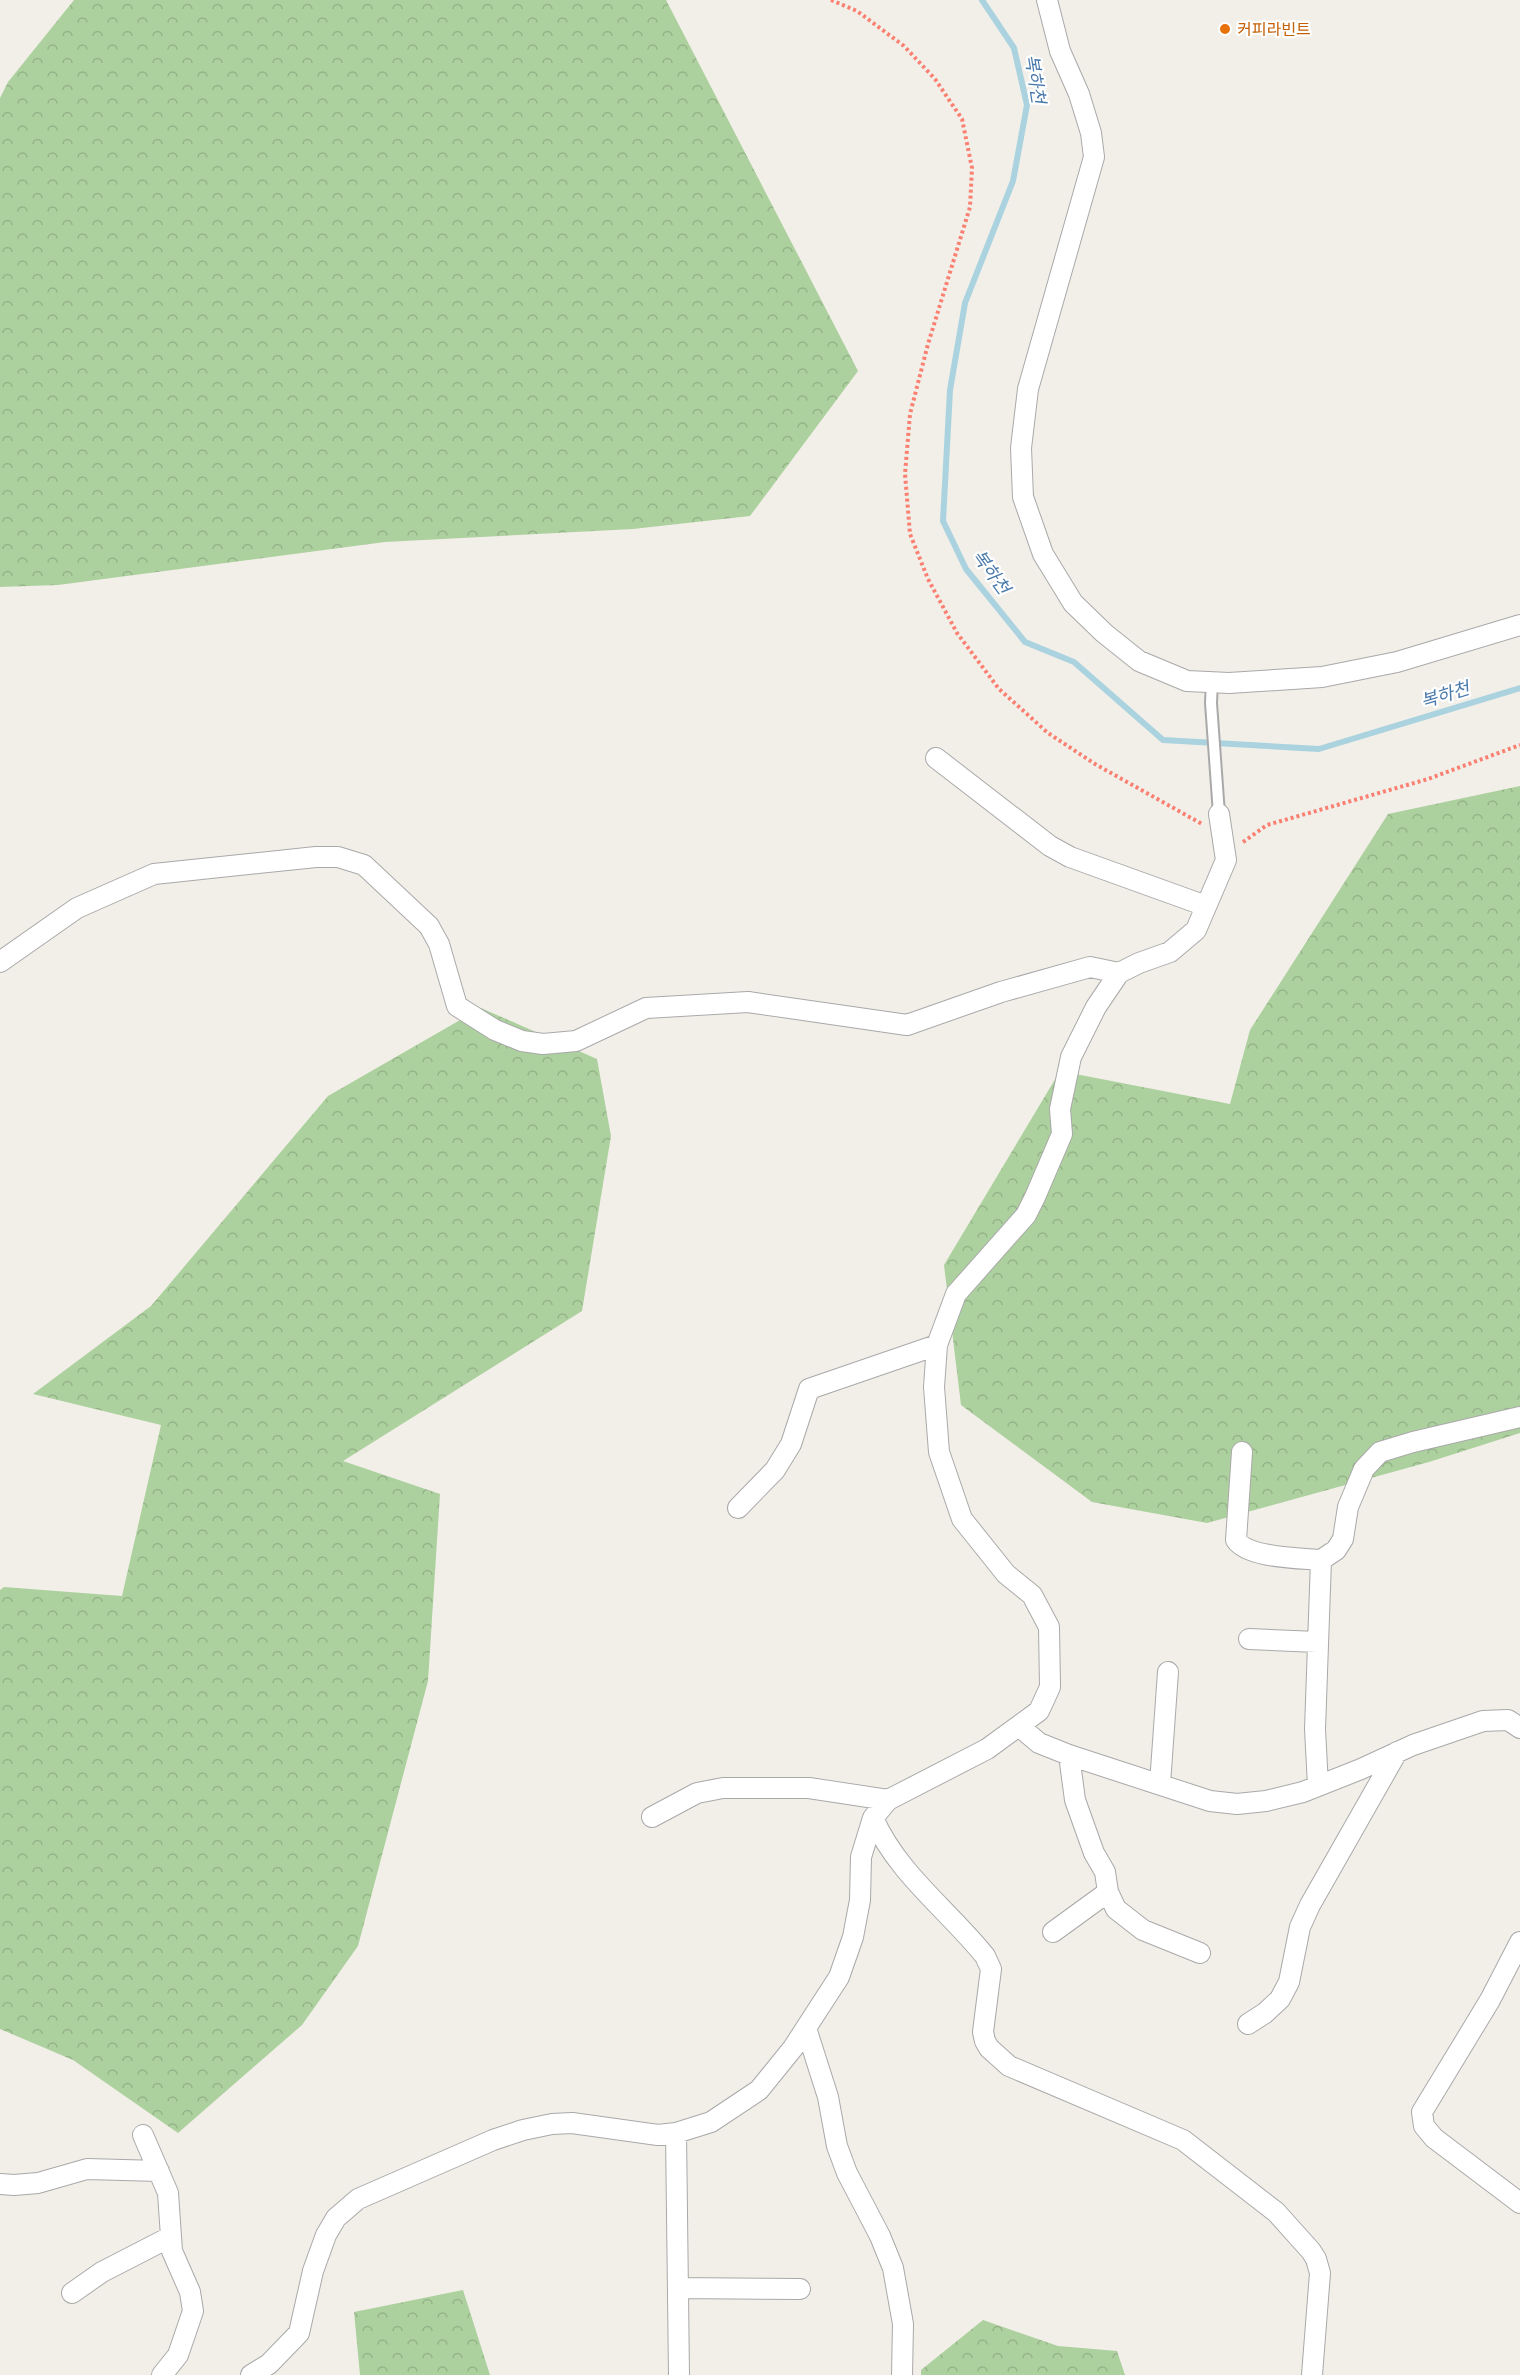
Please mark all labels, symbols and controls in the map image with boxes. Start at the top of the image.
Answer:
place label: 커피라빈트 [1237,19,1311,39]
marker: 커피라빈트 [1218,22,1232,36]
water label: 복하천 [1021,53,1051,108]
water label: 복하천 [968,545,1017,600]
water label: 복하천 [1418,676,1474,712]

